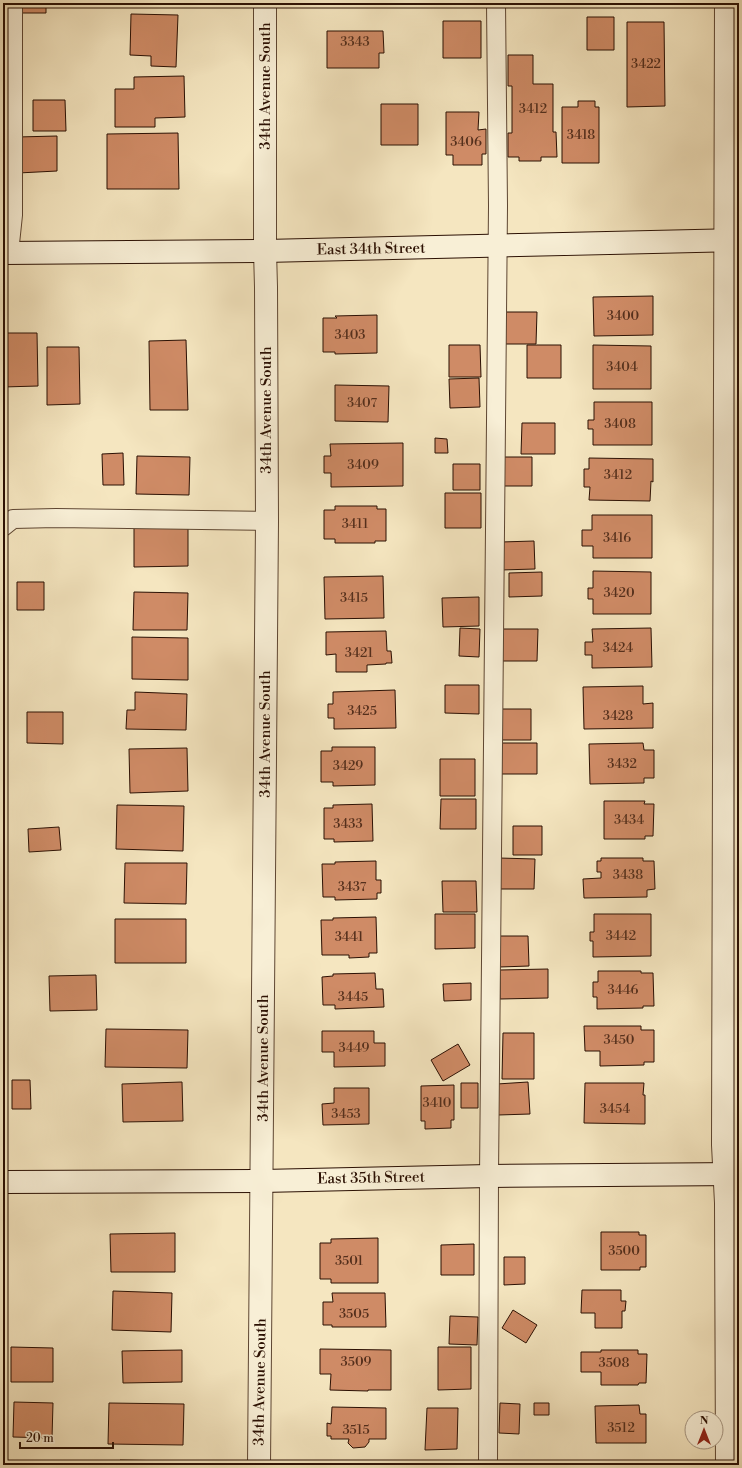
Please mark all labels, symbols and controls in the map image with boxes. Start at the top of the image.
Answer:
street label: 34th Avenue South [256,22,275,150]
house number: 3343 [340,34,370,50]
house number: 3422 [631,56,661,72]
house number: 3412 [519,101,547,117]
house number: 3418 [567,127,595,143]
house number: 3406 [450,134,482,150]
street label: East 34th Street [316,239,426,259]
house number: 3400 [607,308,640,324]
house number: 3403 [335,327,365,343]
street label: 34th Avenue South [257,346,276,474]
house number: 3404 [606,359,638,375]
house number: 3407 [347,395,378,411]
house number: 3408 [604,416,636,432]
house number: 3409 [347,457,379,473]
house number: 3412 [604,467,632,483]
house number: 3411 [342,516,369,532]
house number: 3416 [603,530,631,546]
house number: 3420 [603,585,635,601]
house number: 3415 [340,590,368,606]
house number: 3424 [603,640,633,656]
house number: 3421 [345,645,374,661]
street label: 34th Avenue South [256,670,275,798]
house number: 3425 [347,703,377,719]
house number: 3428 [603,708,633,724]
house number: 3432 [607,756,637,772]
house number: 3429 [333,758,363,774]
house number: 3434 [614,812,644,828]
house number: 3433 [333,816,363,832]
house number: 3438 [613,867,643,883]
house number: 3437 [338,879,367,895]
house number: 3442 [606,928,636,944]
house number: 3441 [335,929,364,945]
house number: 3446 [608,982,639,998]
house number: 3445 [338,989,368,1005]
street label: 34th Avenue South [254,994,273,1122]
house number: 3450 [604,1032,635,1048]
house number: 3449 [339,1040,370,1056]
house number: 3410 [423,1095,452,1111]
house number: 3454 [600,1101,630,1117]
house number: 3453 [331,1106,361,1122]
street label: East 35th Street [317,1168,426,1188]
house number: 3500 [608,1243,640,1259]
house number: 3501 [335,1253,363,1269]
house number: 3505 [339,1306,369,1322]
street label: 34th Avenue South [249,1318,271,1446]
house number: 3509 [341,1354,372,1370]
house number: 3508 [599,1355,629,1371]
north arrow [684,1410,724,1450]
text: N [700,1414,709,1428]
house number: 3512 [607,1420,635,1436]
house number: 3515 [342,1422,370,1438]
scale bar [20,1424,113,1450]
text: 20 m [26,1431,54,1446]

